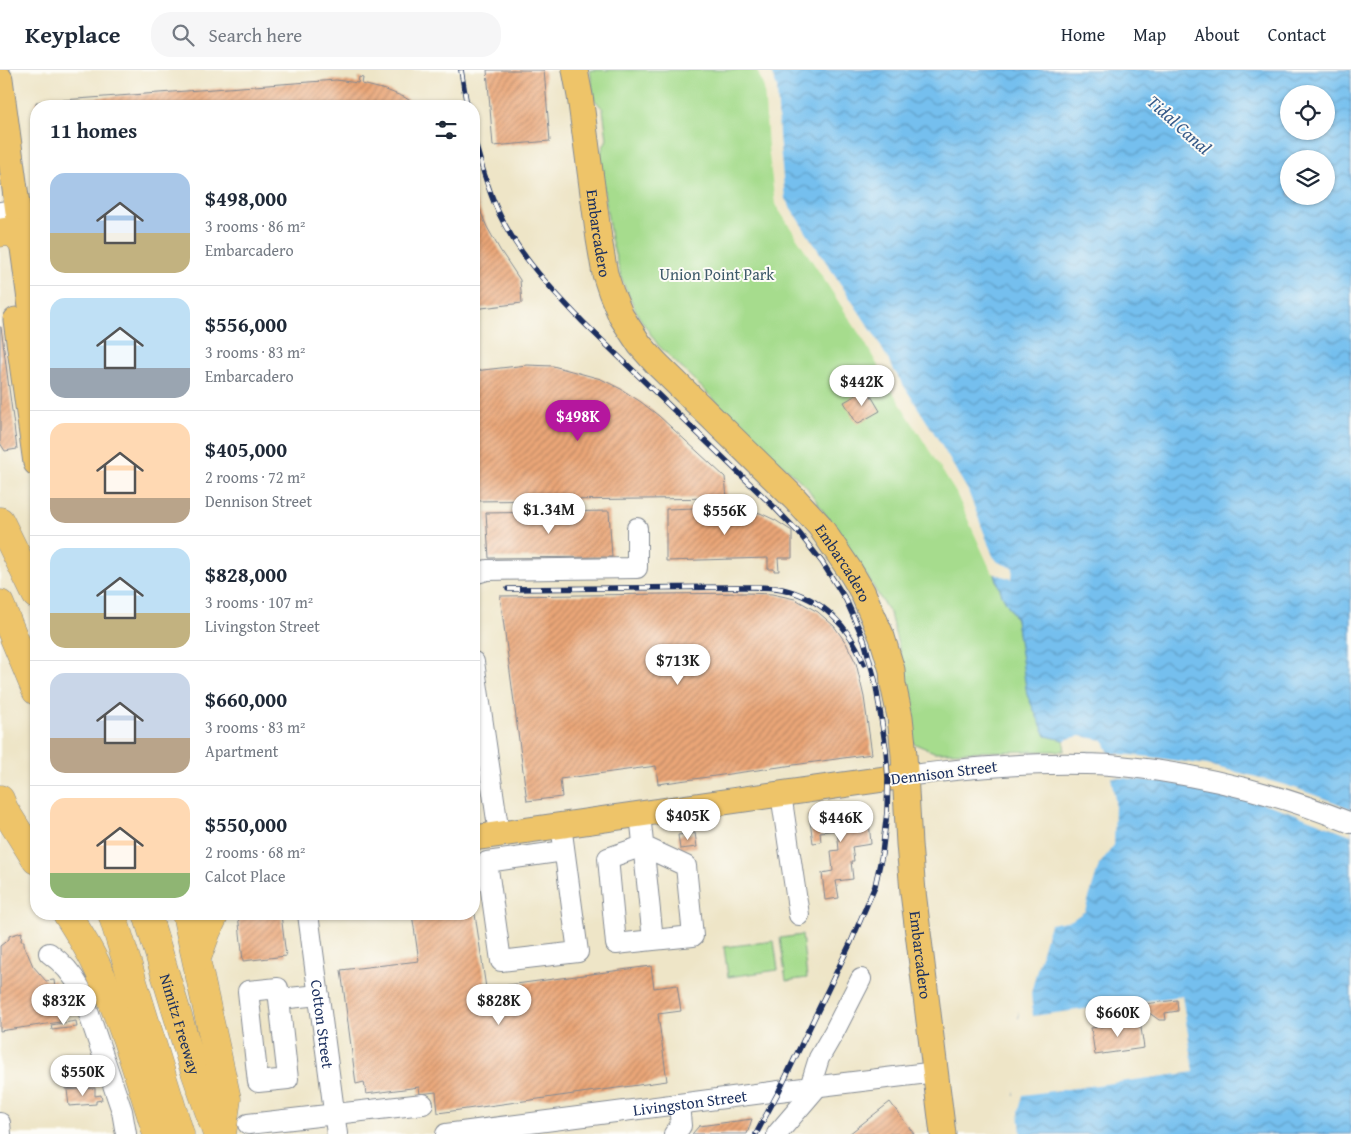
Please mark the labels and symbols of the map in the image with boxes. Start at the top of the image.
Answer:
water label: Tidal Canal [1141,88,1218,161]
street label: Embarcadero [581,188,617,279]
park label: Union Point Park [660,262,775,286]
pin: $442K [827,364,897,407]
pin: $498K [543,400,613,442]
pin: $1.34M [508,492,590,535]
pin: $556K [690,494,760,536]
street label: Embarcadero [810,519,877,606]
pin: $713K [643,644,713,686]
street label: Dennison Street [889,754,999,790]
pin: $405K [653,798,723,841]
pin: $446K [806,800,876,843]
street label: Embarcadero [903,910,938,1000]
street label: Nimitz Freeway [154,971,207,1078]
street label: Cotton Street [305,978,340,1070]
pin: $832K [29,984,99,1026]
pin: $828K [464,984,534,1026]
pin: $660K [1083,996,1153,1038]
pin: $550K [48,1054,118,1097]
street label: Livingston Street [631,1083,749,1122]

